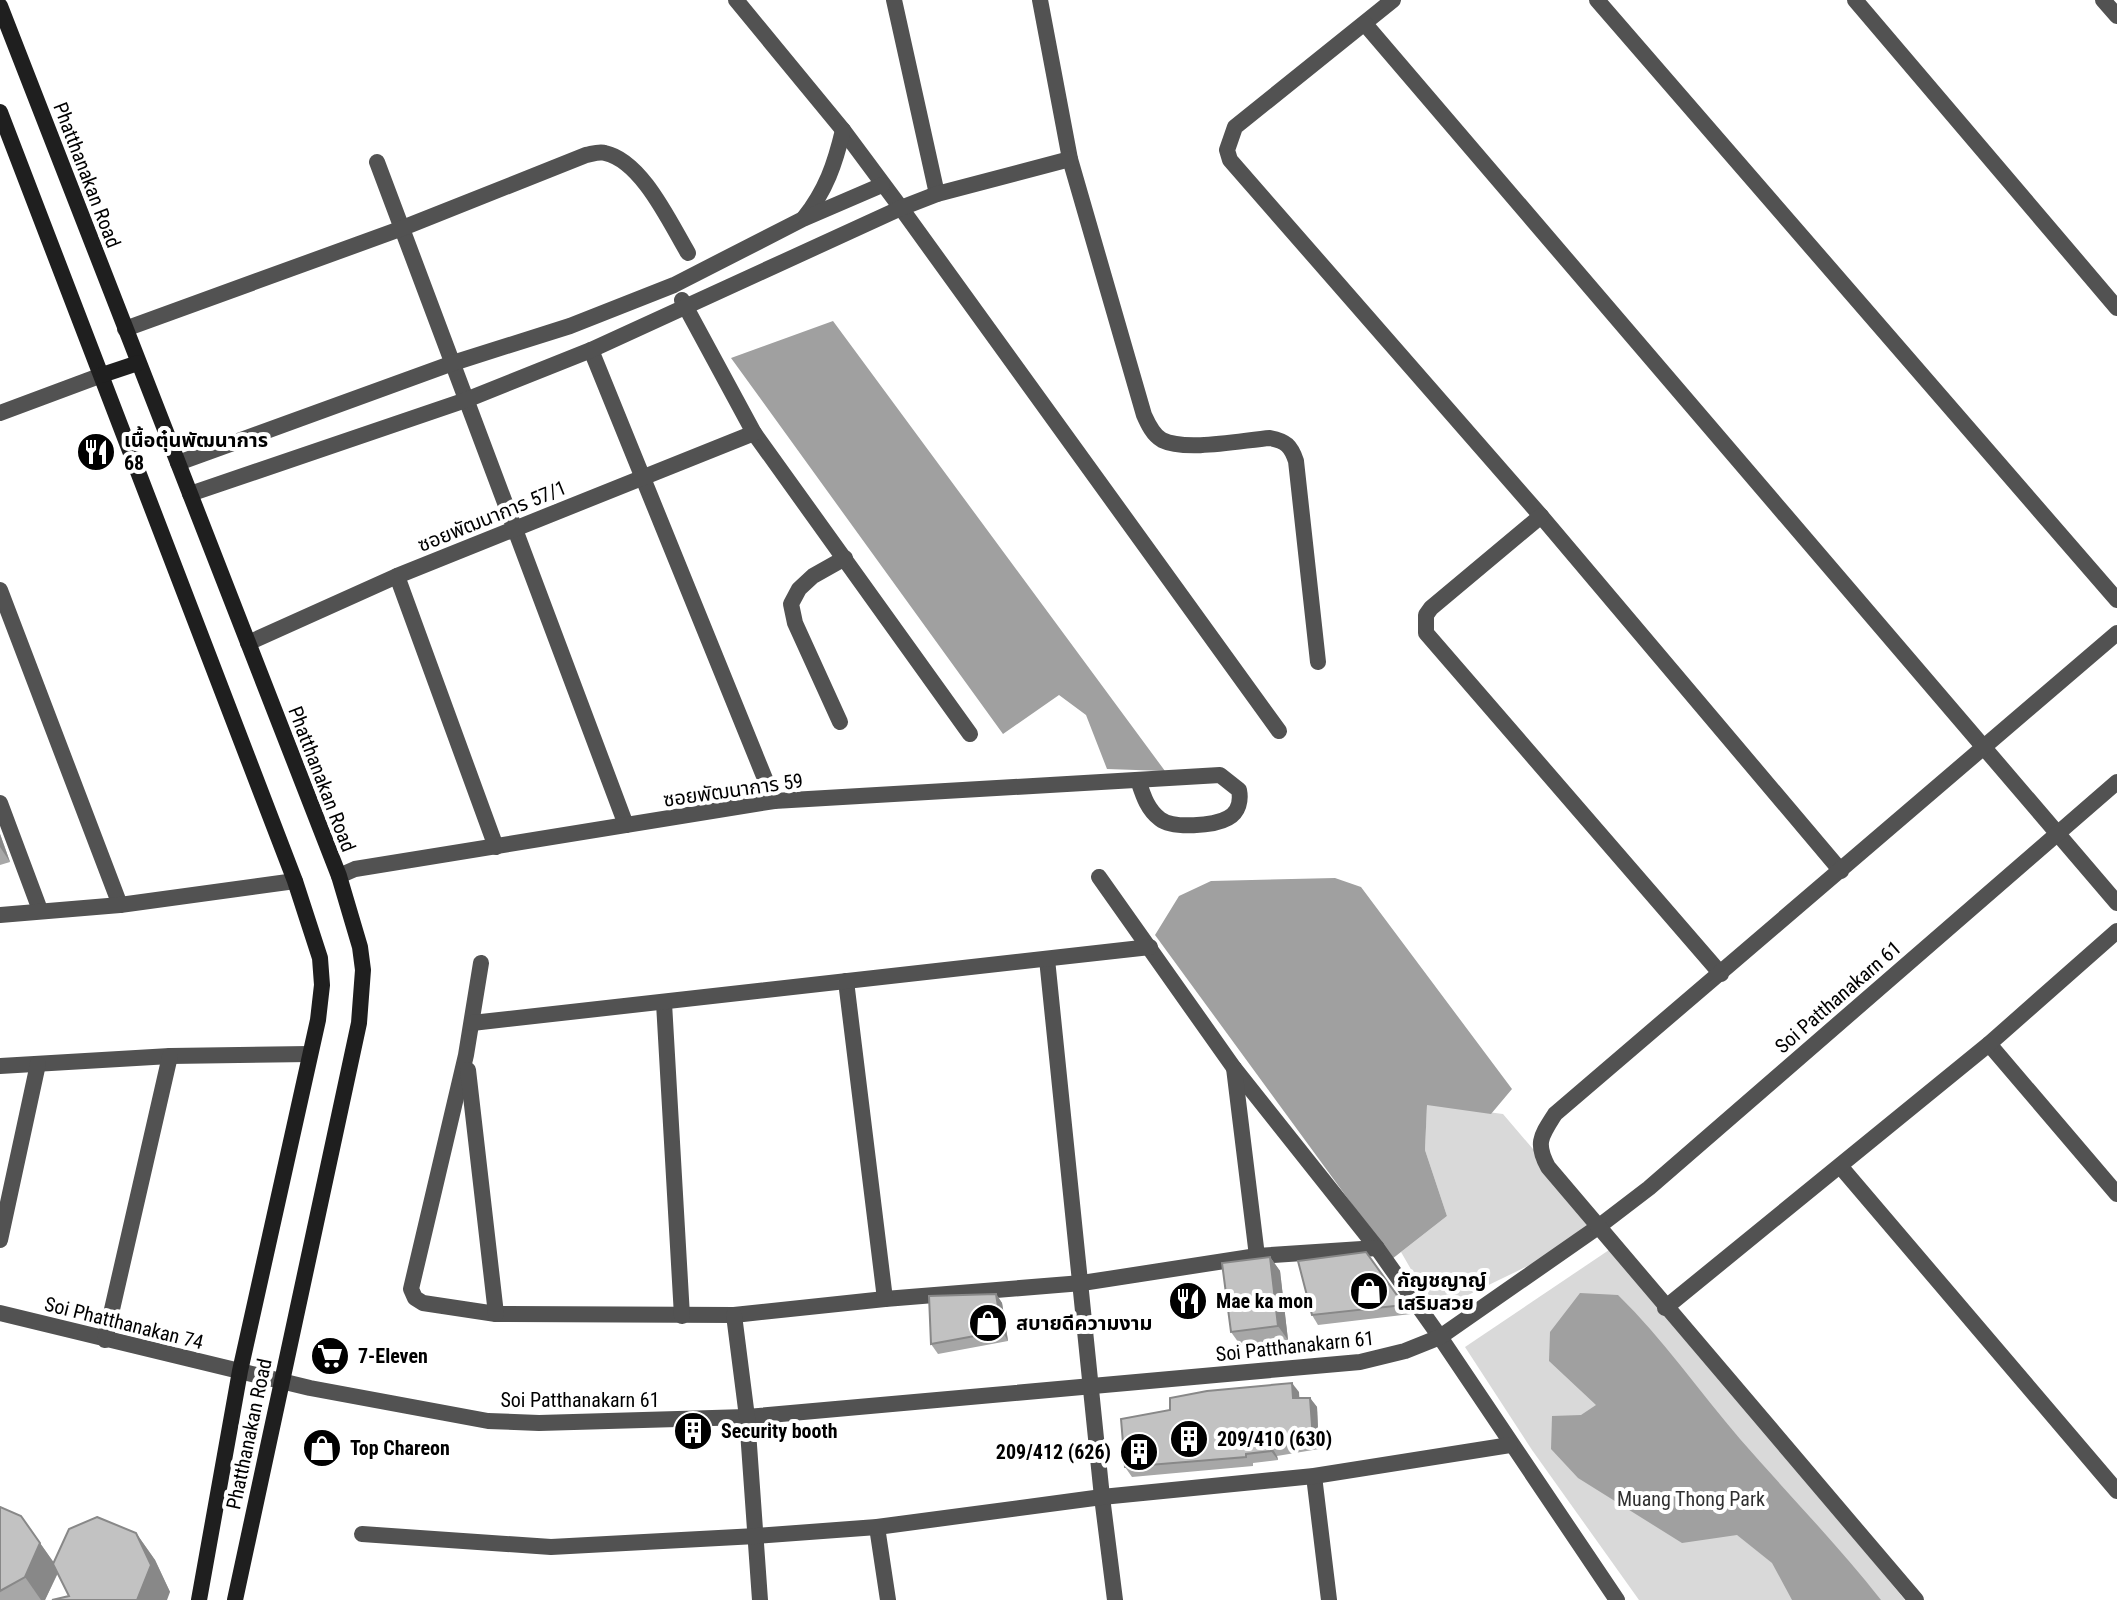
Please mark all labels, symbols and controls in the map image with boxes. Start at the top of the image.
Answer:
street label: Phatthanakan Road [48,99,126,251]
place label: เนื้อตุ๋นพัฒนาการ 68 [124,426,268,475]
restaurant icon: เนื้อตุ๋นพัฒนาการ 68 [75,431,117,473]
street label: ซอยพัฒนาการ 57/1 [414,475,570,557]
street label: Phatthanakan Road [283,703,361,855]
street label: ซอยพัฒนาการ 59 [661,768,805,812]
street label: Soi Patthanakarn 61 [1770,936,1906,1058]
place label: กัญชญาญ์ เสริมสวย [1397,1268,1486,1315]
shop icon: กัญชญาญ์ เสริมสวย [1348,1270,1390,1312]
restaurant icon: Mae ka mon [1167,1280,1209,1322]
place label: Mae ka mon [1216,1289,1313,1313]
street label: Soi Phatthanakan 74 [42,1292,206,1354]
shop icon: สบายดีความงาม [967,1302,1009,1344]
place label: สบายดีความงาม [1016,1311,1152,1335]
street label: Soi Patthanakarn 61 [1215,1326,1375,1366]
supermarket icon: 7-Eleven [309,1335,351,1377]
place label: 7-Eleven [358,1344,428,1368]
street label: Phatthanakan Road [221,1356,277,1512]
street label: Soi Patthanakarn 61 [500,1388,660,1412]
building icon: Security booth [672,1410,714,1452]
building icon: 209/410 (630) [1168,1418,1210,1460]
place label: Security booth [721,1419,837,1443]
shop icon: Top Chareon [301,1427,343,1469]
place label: 209/410 (630) [1217,1427,1332,1451]
building icon: 209/412 (626) [1118,1431,1160,1473]
place label: Top Chareon [350,1436,450,1460]
place label: 209/412 (626) [996,1440,1111,1464]
park label: Muang Thong Park [1617,1487,1765,1511]

